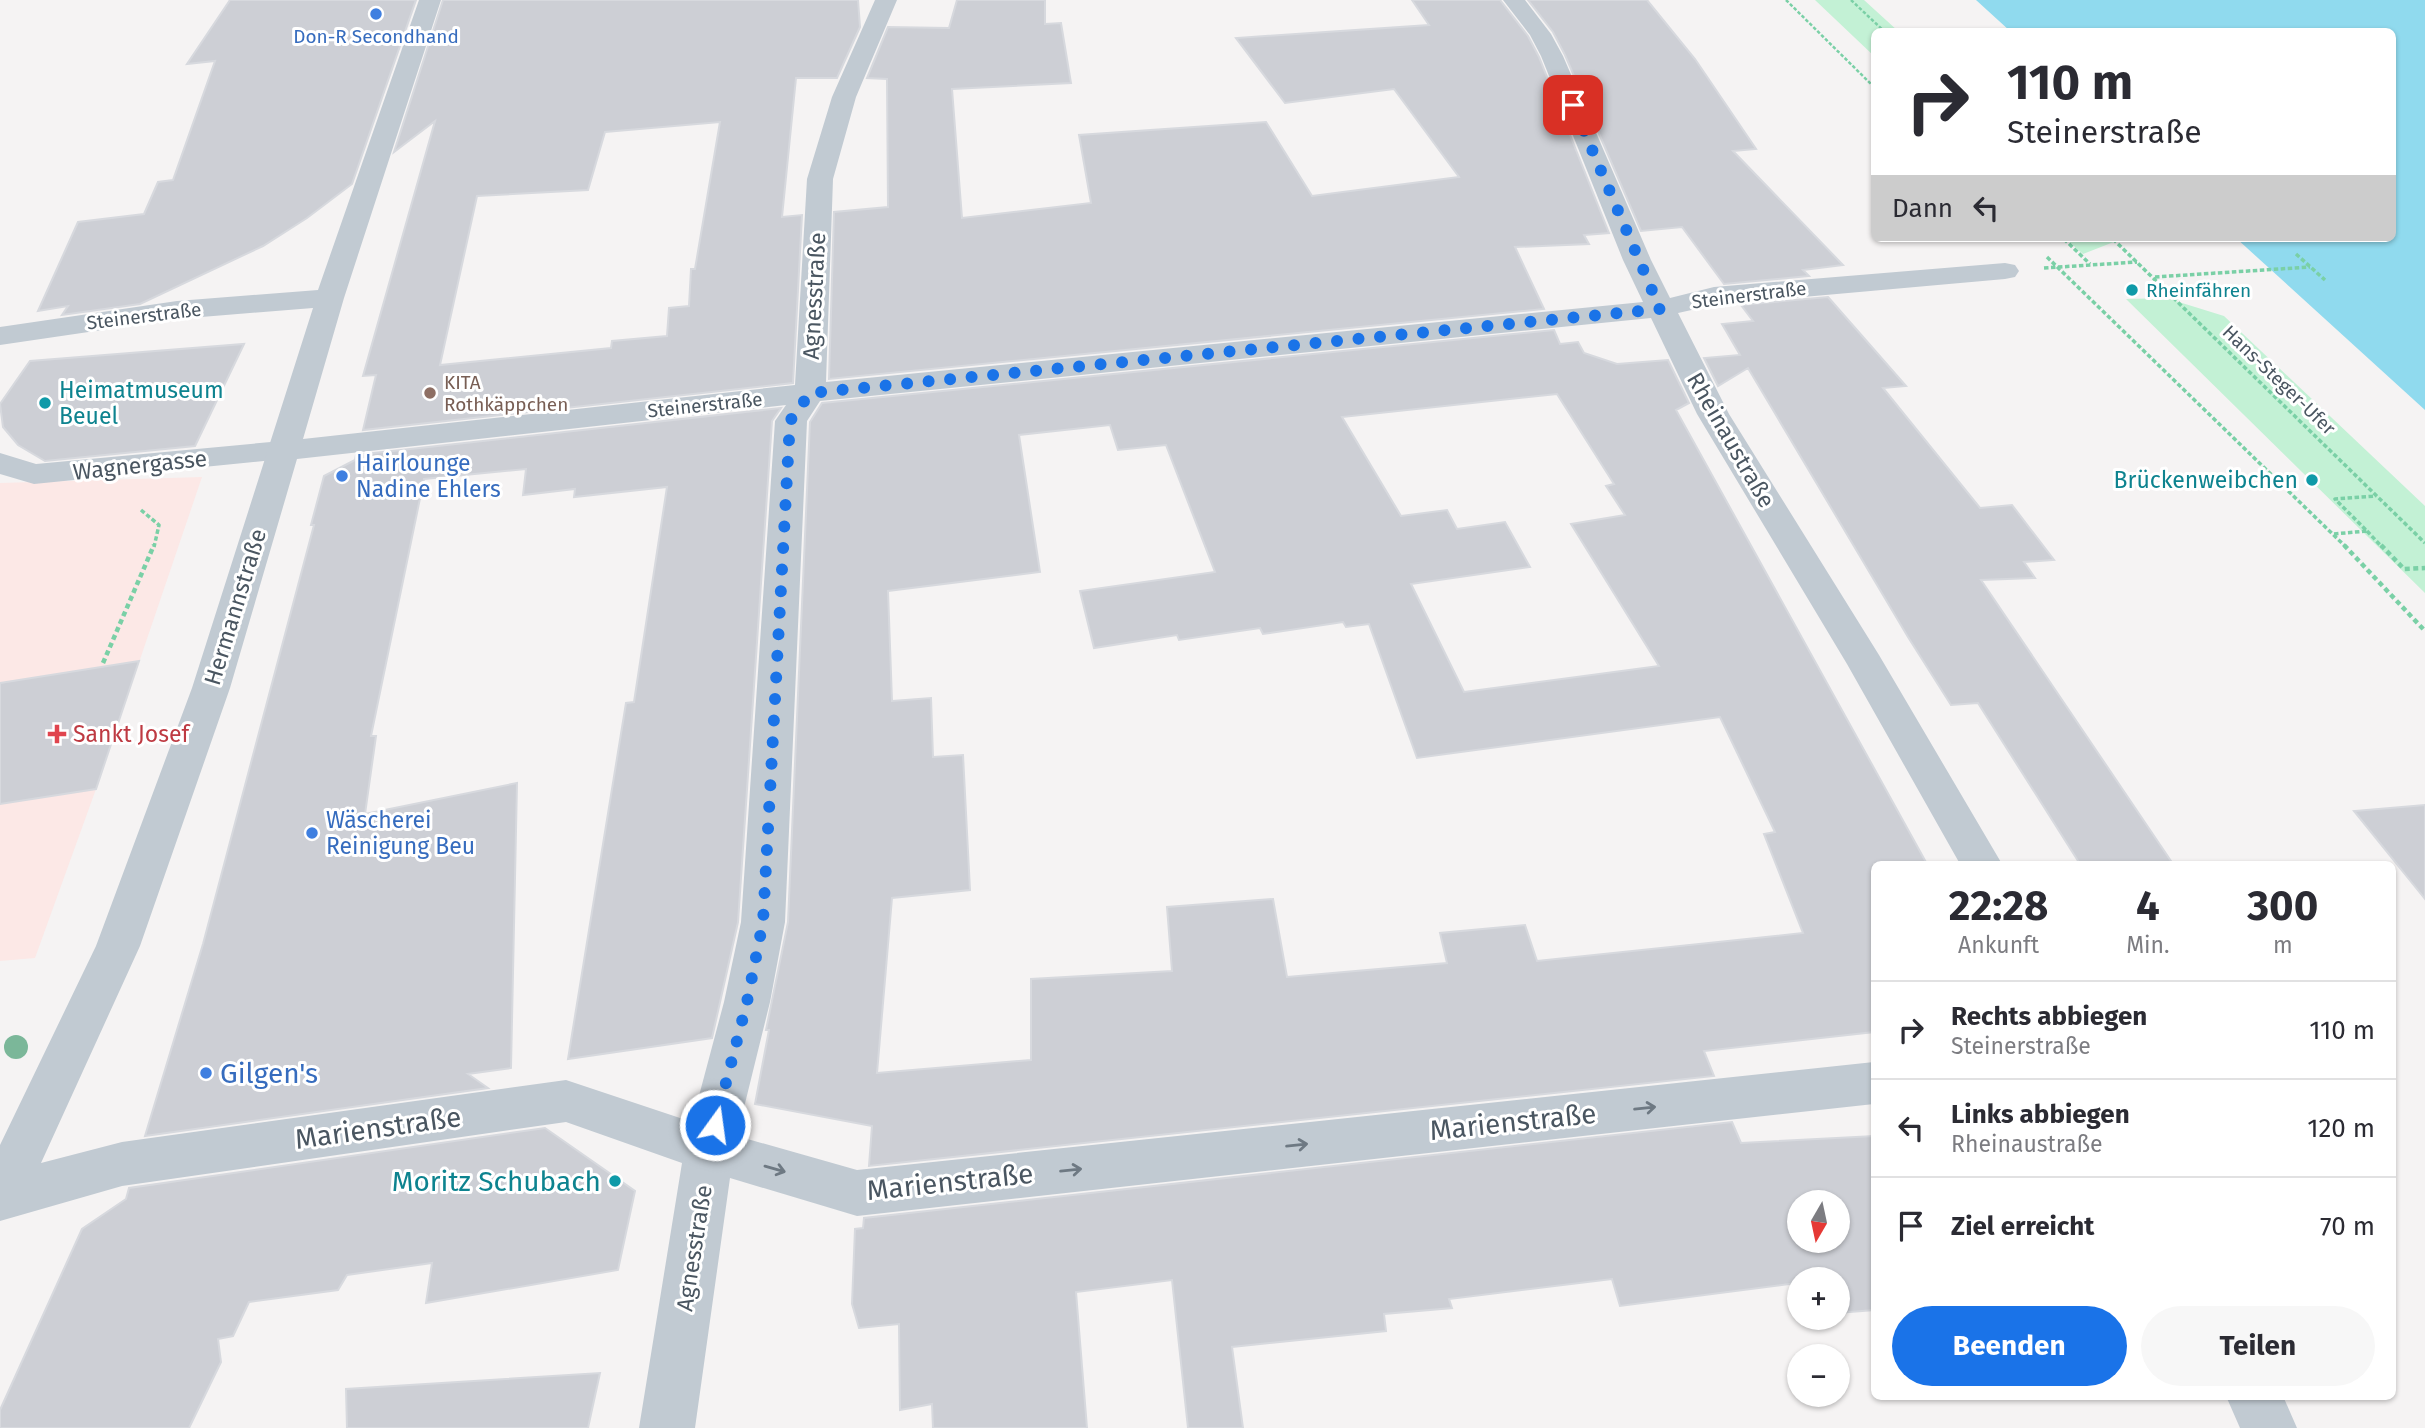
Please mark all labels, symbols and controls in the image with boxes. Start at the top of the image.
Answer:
marker: Don-R Secondhand [368,6,384,22]
place label: Don-R Secondhand [293,25,459,48]
text: 110 m [2007,53,2133,112]
icon: right [1892,56,1983,147]
pin [1543,75,1603,135]
icon: arrive [1554,86,1592,124]
text: Steinerstraße [2007,113,2202,151]
icon: left [1967,189,2005,227]
text: Dann [1892,193,1953,224]
street label: Agnesstraße [797,232,831,360]
street label: Steinerstraße [1690,277,1808,313]
place label: Rheinfähren [2146,279,2251,302]
marker: Rheinfähren [2124,282,2140,298]
street label: Steinerstraße [85,298,203,334]
street label: Hans-Steger-Ufer [2218,320,2341,440]
street label: Rheinaustraße [1681,367,1781,513]
place label: KITA Rothkäppchen [444,371,568,416]
place label: Heimatmuseum Beuel [59,376,224,430]
marker: KITA Rothkäppchen [422,385,438,401]
street label: Steinerstraße [646,388,764,422]
marker: Heimatmuseum Beuel [37,395,53,411]
street label: Wagnergasse [72,444,208,486]
place label: Hairlounge Nadine Ehlers [356,449,501,503]
place label: Brückenweibchen [2114,466,2298,494]
marker: Hairlounge Nadine Ehlers [334,468,350,484]
marker: Brückenweibchen [2304,472,2320,488]
street label: Hermannstraße [198,525,272,689]
place label: Sankt Josef [73,720,191,748]
marker: Sankt Josef [47,724,67,744]
place label: Wäscherei Reinigung Beu [326,806,475,860]
marker: Wäscherei Reinigung Beu [304,825,320,841]
text: 22:28 [1949,881,2048,931]
text: 4 [2136,881,2160,931]
text: 300 [2247,881,2318,931]
text: Ankunft [1958,931,2039,959]
text: Min. [2126,931,2170,959]
text: m [2273,931,2293,959]
text: Rechts abbiegen [1951,1001,2147,1032]
icon: right [1892,1011,1930,1049]
text: 110 m [2309,1015,2375,1046]
text: Steinerstraße [1951,1032,2091,1060]
place label: Gilgen's [220,1057,318,1090]
marker: Gilgen's [198,1065,214,1081]
position arrow [678,1088,752,1162]
street label: Marienstraße [1428,1097,1598,1147]
text: Links abbiegen [1951,1099,2130,1130]
street label: Marienstraße [293,1100,463,1156]
one-way arrow [1633,1101,1656,1114]
icon: left [1892,1109,1930,1147]
text: 120 m [2307,1113,2375,1144]
text: Rheinaustraße [1951,1130,2103,1158]
one-way arrow [1285,1139,1308,1152]
street label: Marienstraße [865,1157,1035,1207]
one-way arrow [763,1163,785,1176]
one-way arrow [1059,1163,1082,1176]
place label: Moritz Schubach [392,1165,601,1198]
marker: Moritz Schubach [607,1173,623,1189]
street label: Agnesstraße [670,1183,718,1313]
north arrow [1787,1190,1850,1253]
map controls [1787,1190,1850,1407]
icon: arrive [1892,1207,1930,1245]
text: Ziel erreicht [1951,1211,2094,1242]
text: 70 m [2320,1211,2375,1242]
button: + [1787,1267,1850,1330]
button: Beenden [1892,1306,2127,1386]
button: Teilen [2141,1306,2375,1386]
button: − [1787,1344,1850,1407]

